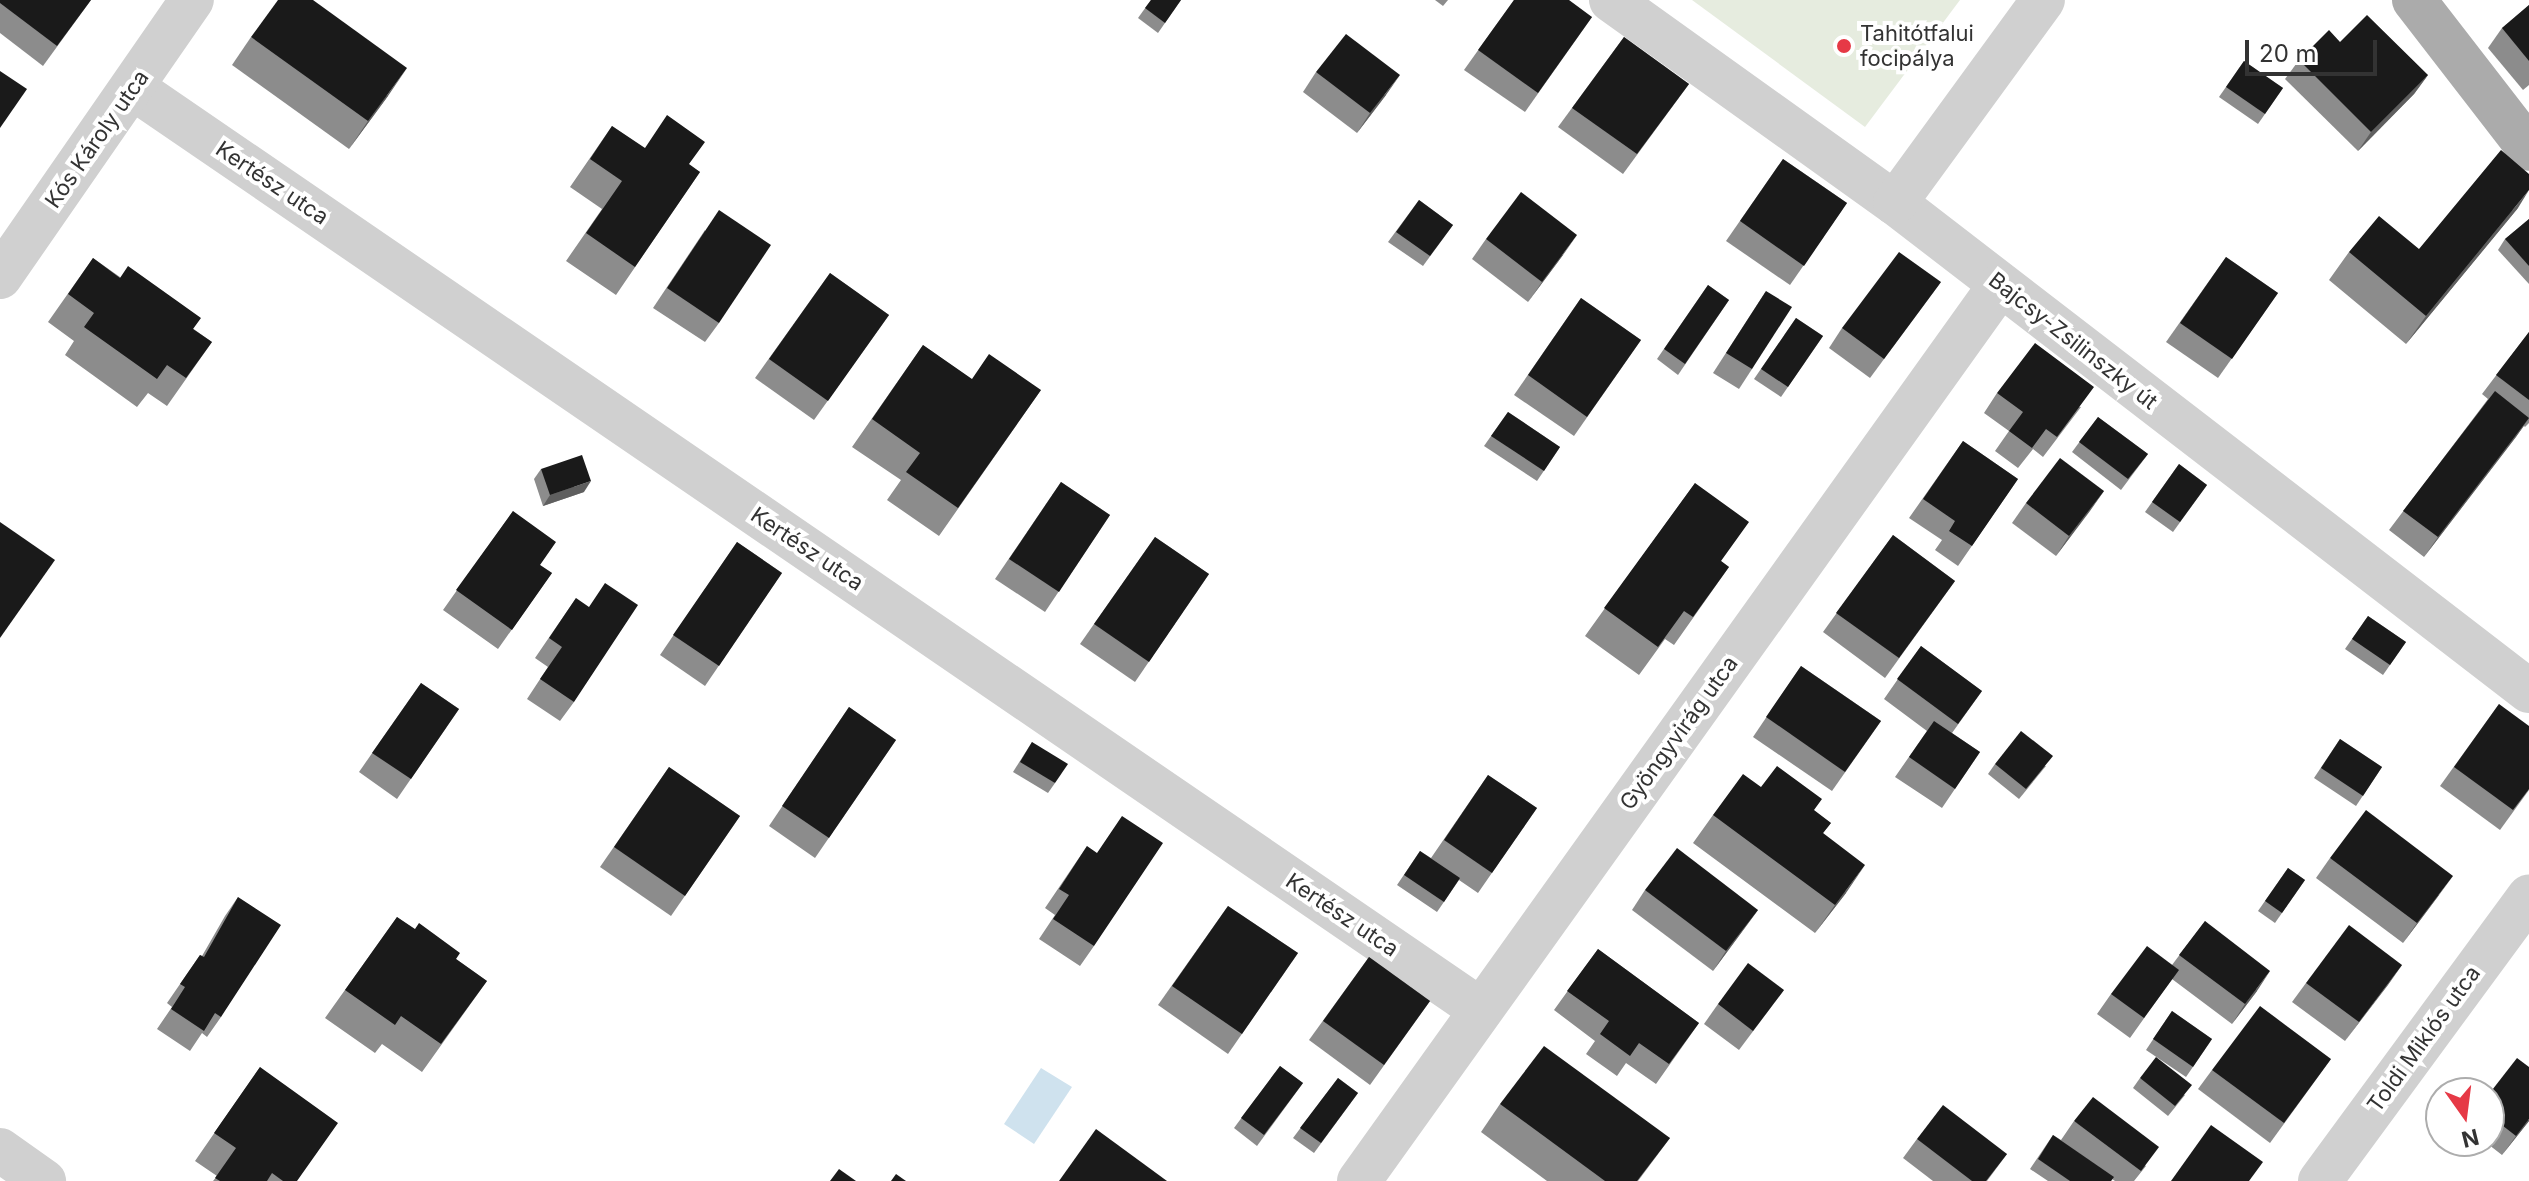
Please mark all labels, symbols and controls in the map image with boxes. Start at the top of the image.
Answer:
place label: Tahitótfalui focipálya [1860,20,1974,72]
scale bar [2249,24,2381,74]
marker: Tahitótfalui focipálya [1835,37,1853,55]
text: 20 m [2259,39,2317,68]
street label: Kós Károly utca [40,65,154,213]
street label: Kertész utca [211,136,333,230]
street label: Bajcsy-Zsilinszky út [1983,267,2163,415]
street label: Kertész utca [746,502,868,596]
street label: Gyöngyvirág utca [1614,651,1744,815]
street label: Kertész utca [1281,868,1403,962]
street label: Toldi Miklós utca [2362,961,2486,1117]
north arrow [2425,1077,2505,1157]
text: N [2459,1124,2482,1153]

